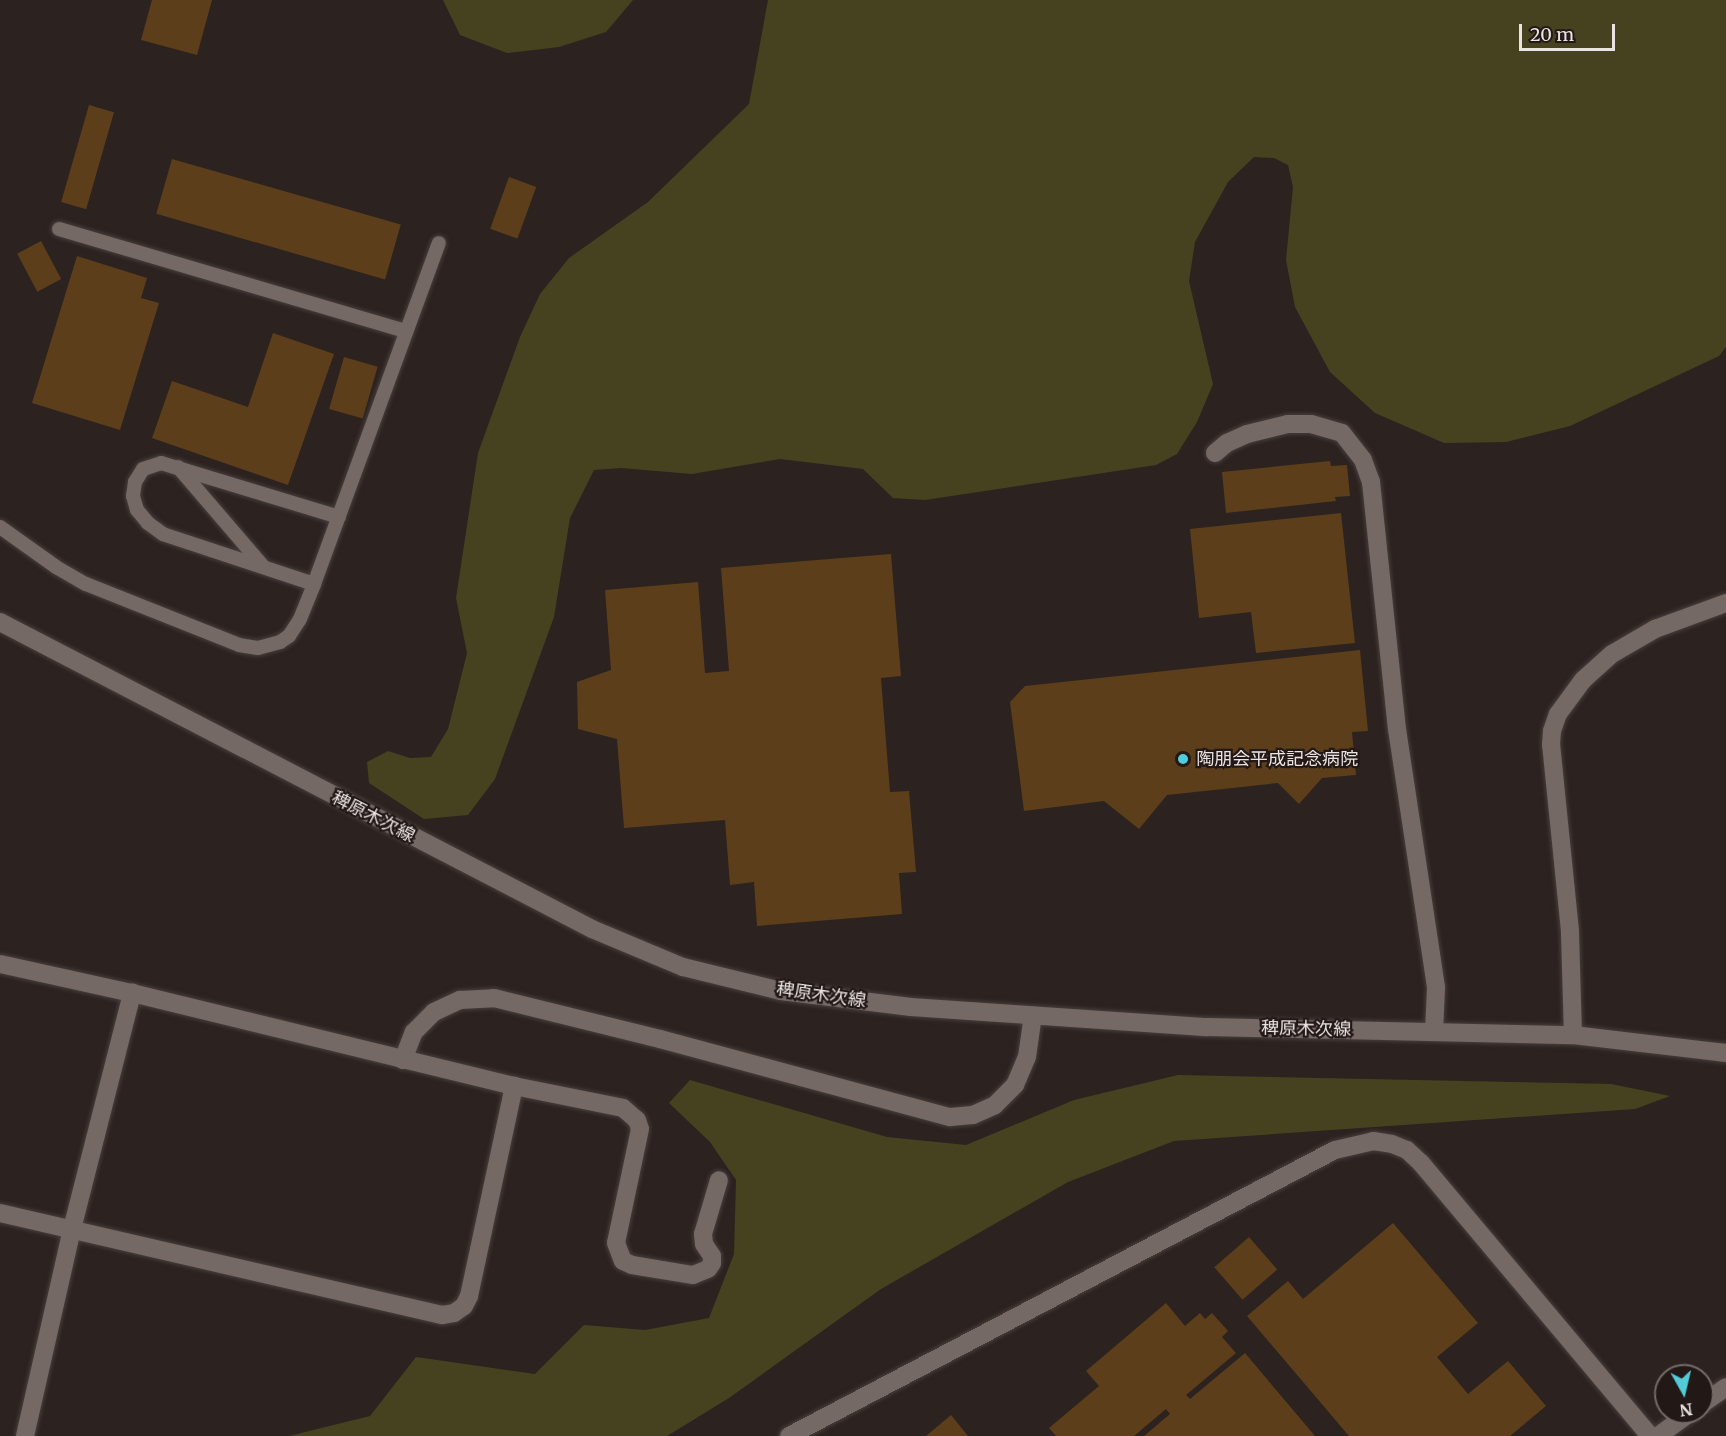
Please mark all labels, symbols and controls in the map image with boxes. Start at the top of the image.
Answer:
scale bar [1522,12,1618,50]
text: 20 m [1530,23,1574,46]
place label: 陶朋会平成記念病院 [1196,748,1358,770]
marker: 陶朋会平成記念病院 [1174,750,1192,768]
street label: 稗原木次線 [328,787,418,847]
street label: 稗原木次線 [775,978,867,1012]
street label: 稗原木次線 [1261,1017,1351,1041]
north arrow [1654,1364,1714,1424]
text: N [1679,1399,1694,1421]

